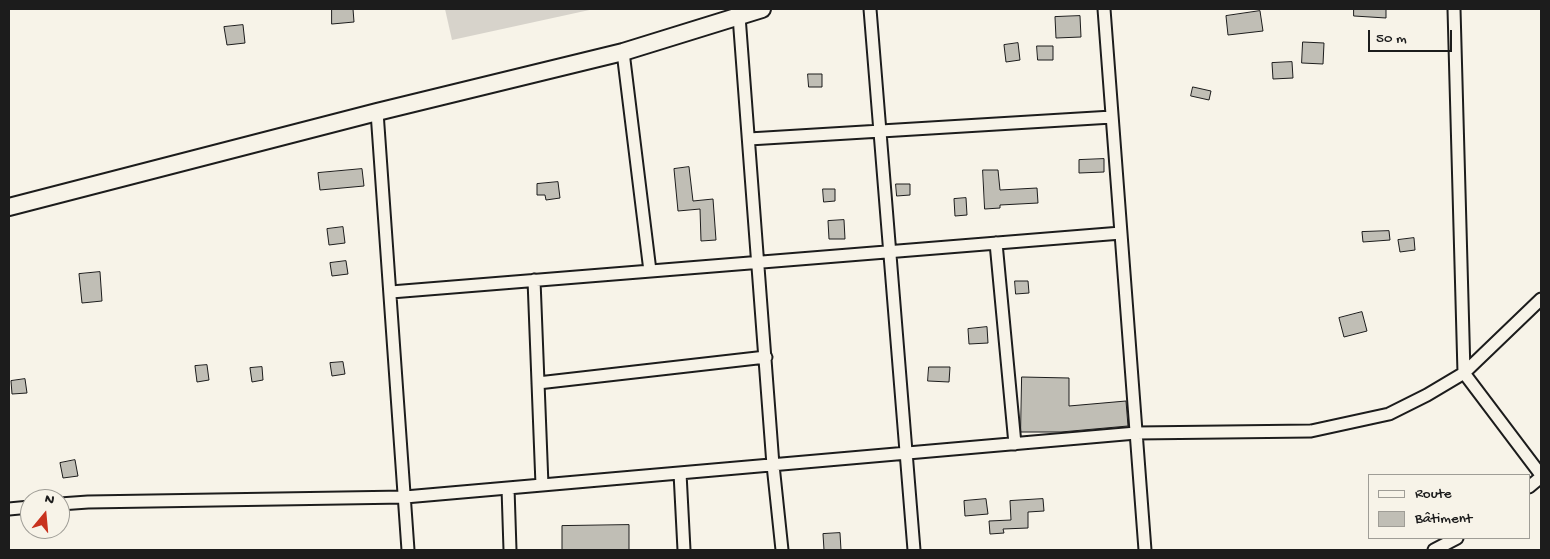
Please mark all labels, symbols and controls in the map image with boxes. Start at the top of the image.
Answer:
scale bar [1370,20,1454,52]
text: 50 m [1376,30,1407,48]
legend [1368,474,1530,539]
text: Route [1415,485,1452,503]
north arrow [20,489,70,539]
text: N [42,491,56,510]
text: Bâtiment [1415,510,1472,528]

